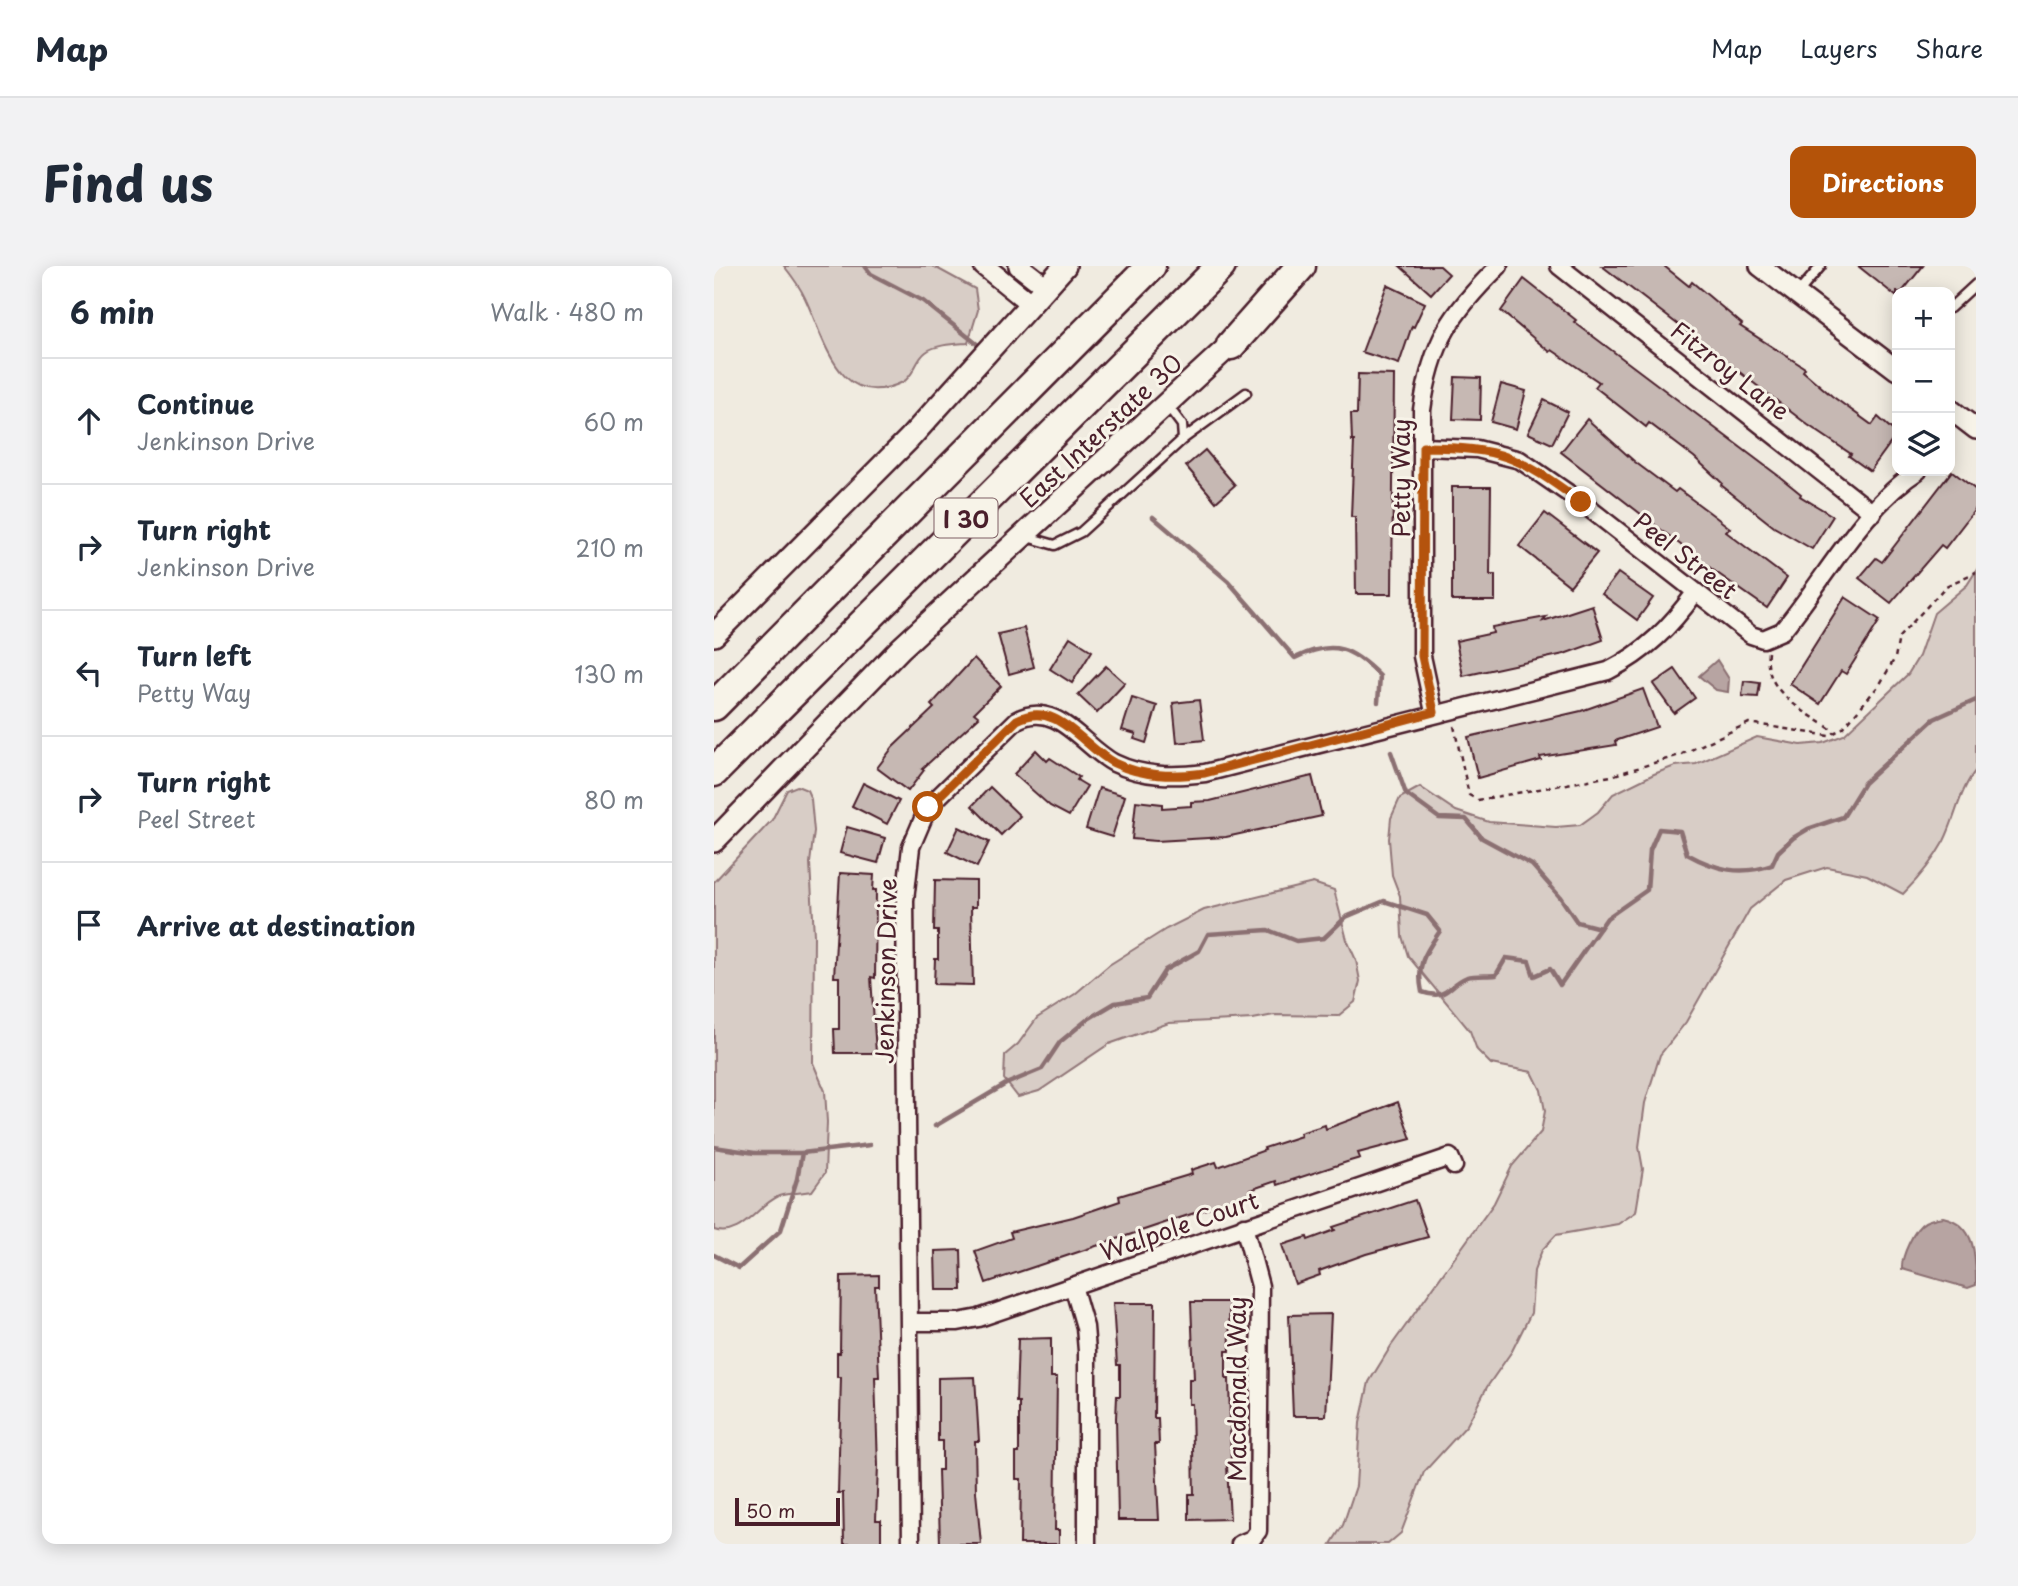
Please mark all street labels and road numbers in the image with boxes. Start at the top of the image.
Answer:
street label: Fitzroy Lane [1664,312,1798,428]
street label: East Interstate 30 [1011,345,1189,515]
street label: Petty Way [1382,418,1418,538]
road number: I 30 [934,498,998,538]
street label: Peel Street [1626,503,1746,607]
street label: Jenkinson Drive [865,878,905,1064]
street label: Walpole Court [1095,1181,1263,1269]
street label: Macdonald Way [1218,1296,1254,1482]

